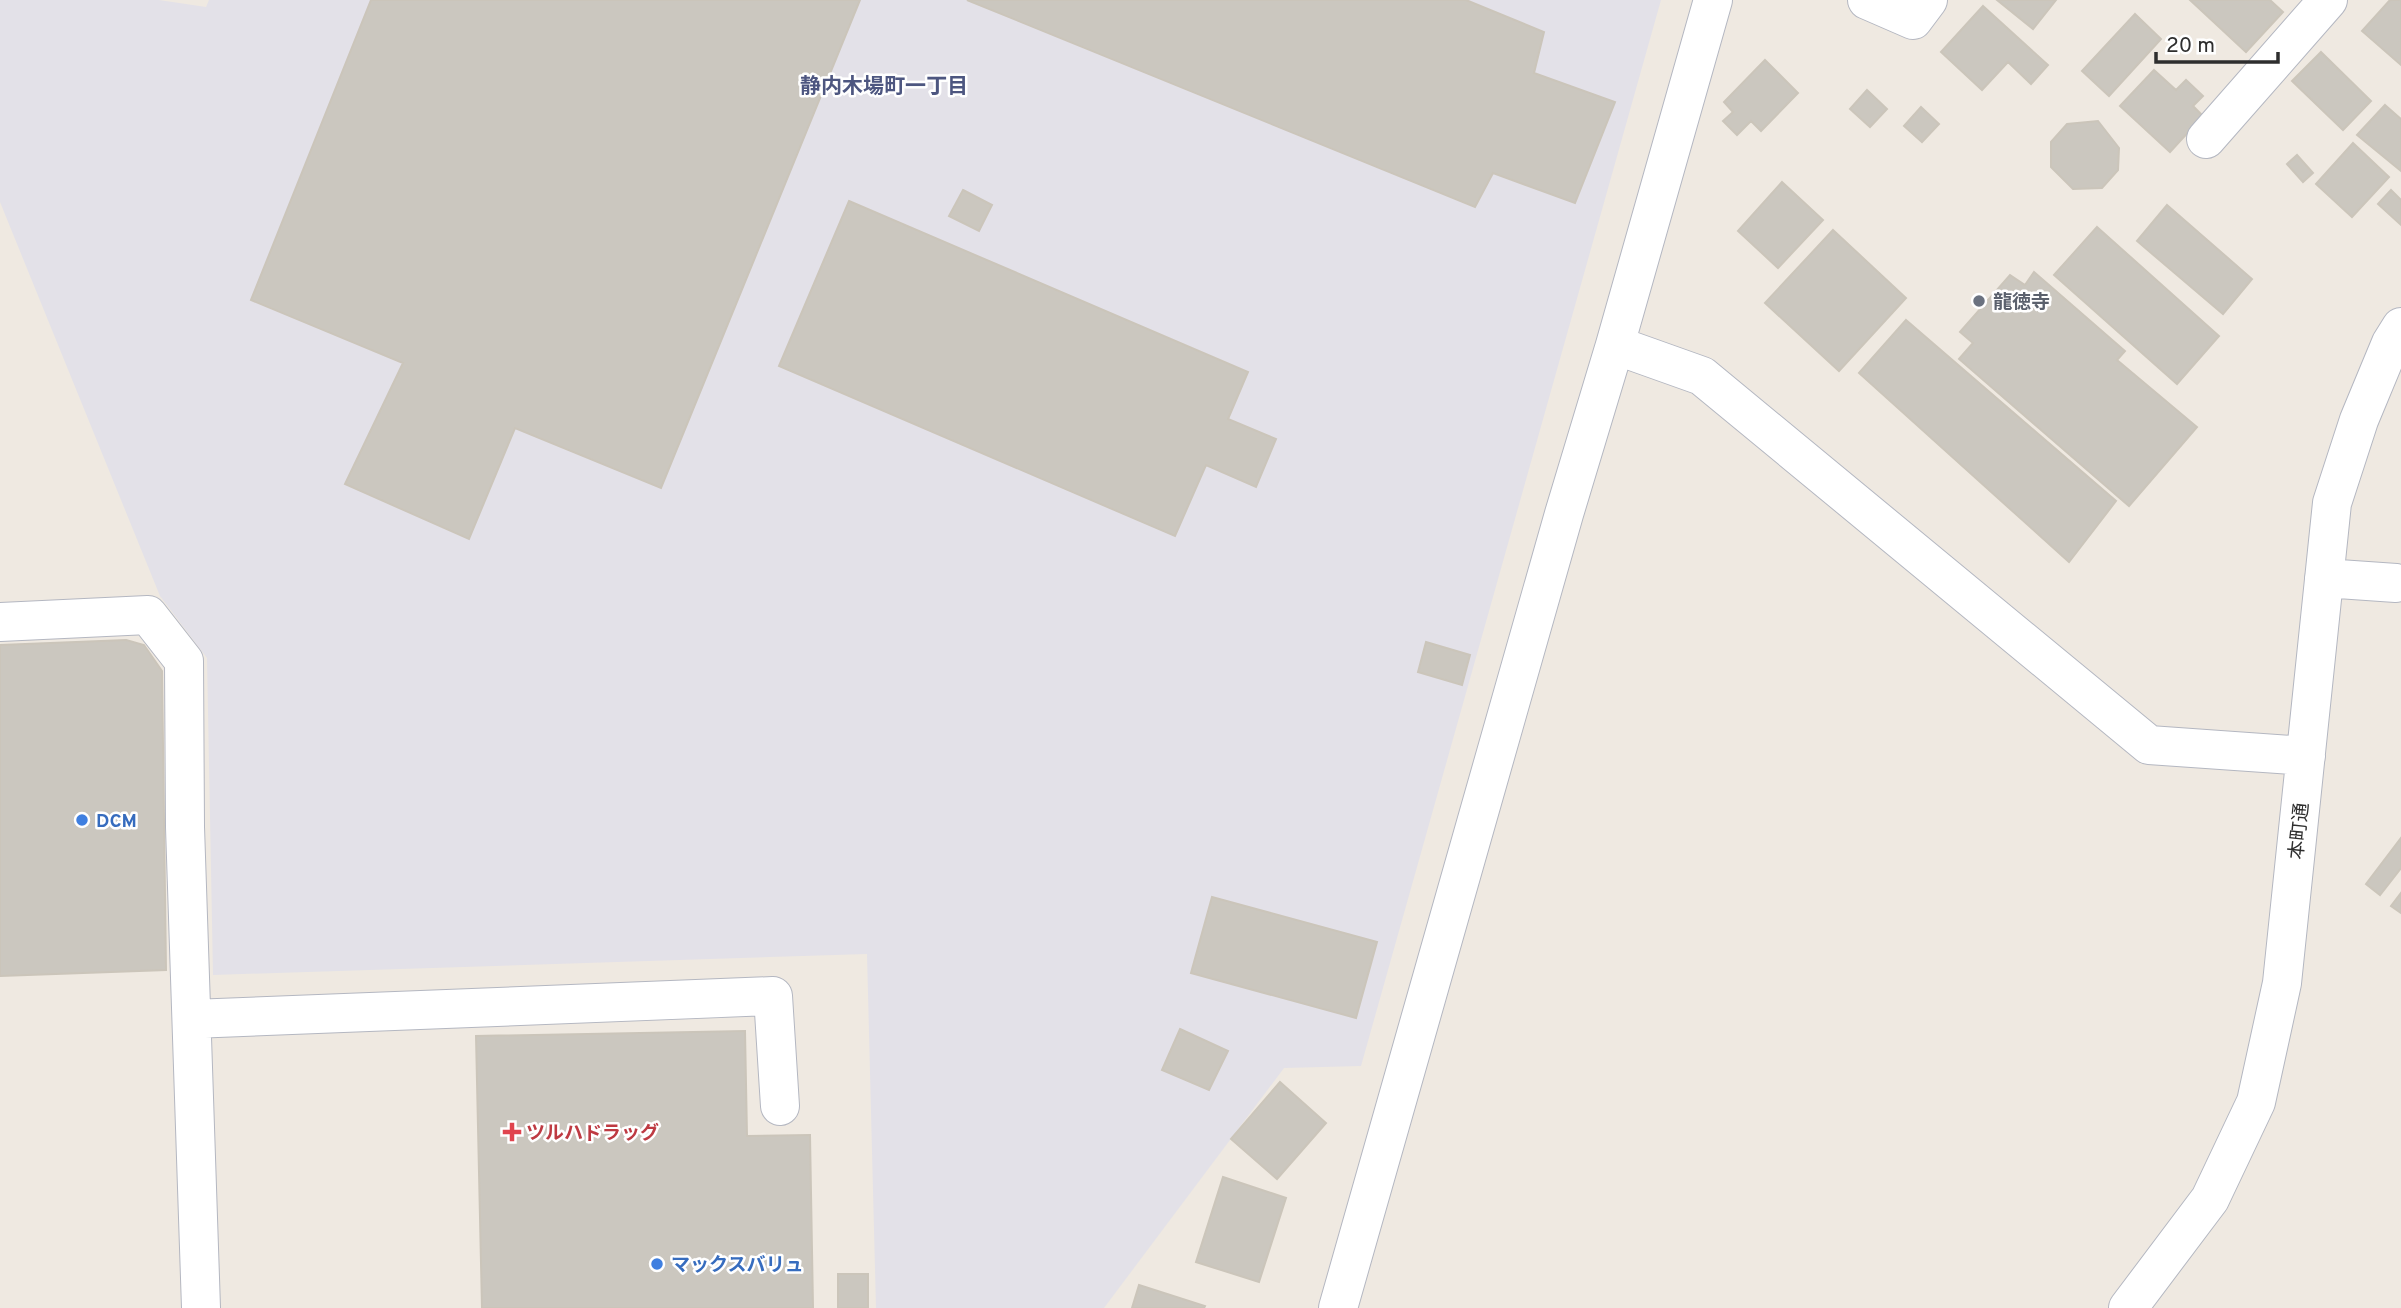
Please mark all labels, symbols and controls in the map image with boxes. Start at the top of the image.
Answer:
scale bar [2156,21,2278,65]
text: 20 m [2166,33,2215,60]
district label: 静内木場町一丁目 [800,74,968,101]
place label: 龍徳寺 [1993,291,2050,315]
marker: 龍徳寺 [1971,293,1987,309]
street label: 本町通 [2285,802,2315,861]
place label: DCM [96,810,137,834]
marker: DCM [74,812,90,828]
place label: ツルハドラッグ [526,1122,659,1146]
marker: ツルハドラッグ [504,1124,520,1140]
place label: マックスバリュ [671,1254,803,1278]
marker: マックスバリュ [649,1256,665,1272]

